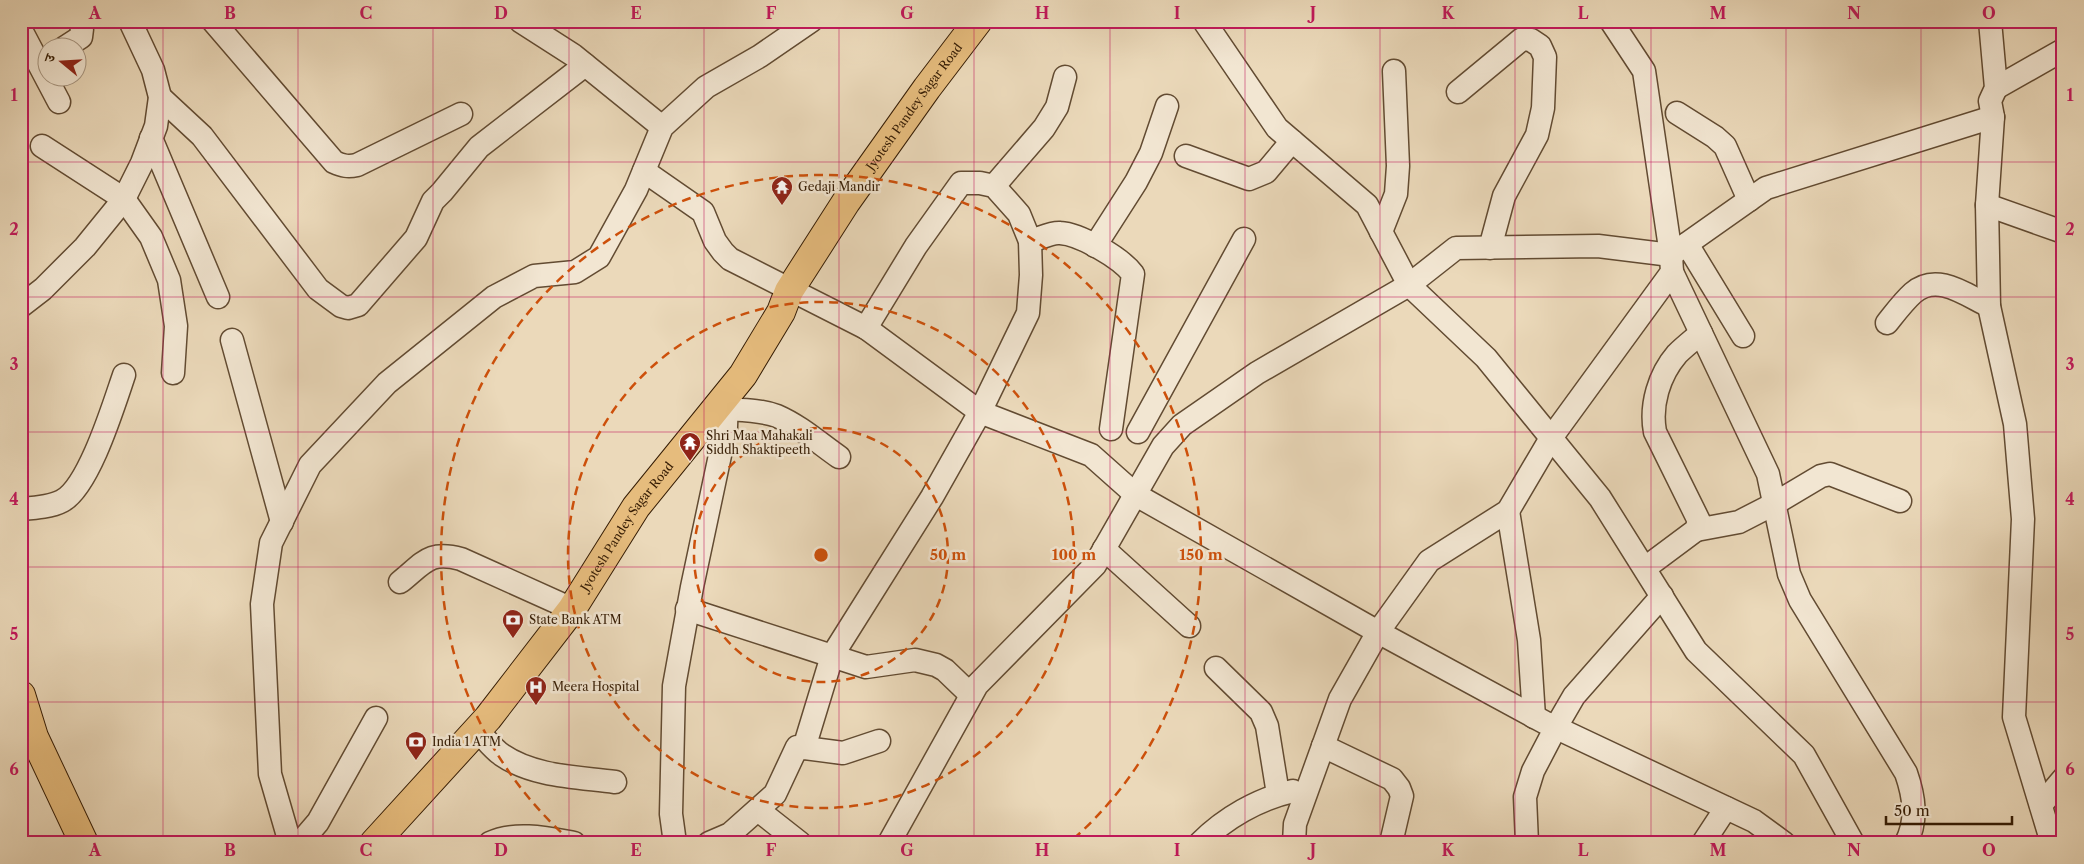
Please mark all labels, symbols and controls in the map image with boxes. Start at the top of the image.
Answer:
text: A [88,3,102,23]
text: B [224,3,236,23]
text: C [360,3,372,23]
text: D [494,3,508,23]
text: E [630,3,642,23]
text: F [766,3,777,23]
text: G [900,3,914,23]
text: H [1035,3,1049,23]
text: I [1174,3,1181,23]
text: J [1307,3,1316,23]
text: K [1442,3,1456,23]
text: L [1577,3,1589,23]
text: M [1710,3,1727,23]
text: N [1847,3,1861,23]
text: O [1982,3,1996,23]
north arrow [38,38,88,88]
street label: Jyotesh Pandey Sagar Road [862,40,966,175]
text: उ [40,51,60,65]
text: 1 [10,85,18,105]
text: 1 [2066,85,2074,105]
temple icon: Gedaji Mandir [770,175,794,206]
place label: Gedaji Mandir [798,179,880,194]
text: 2 [9,219,19,239]
text: 2 [2065,219,2075,239]
text: 3 [9,354,19,374]
text: 3 [2065,354,2075,374]
place label: Shri Maa Mahakali Siddh Shaktipeeth [706,428,813,457]
temple icon: Shri Maa Mahakali Siddh Shaktipeeth [678,431,702,462]
street label: Jyotesh Pandey Sagar Road [576,458,677,595]
text: 4 [9,489,19,509]
text: 4 [2065,489,2075,509]
text: 50 m [930,545,966,564]
text: 100 m [1052,545,1096,564]
text: 150 m [1179,545,1223,564]
centre of rings [812,546,830,564]
bank icon: State Bank ATM [501,608,525,639]
place label: State Bank ATM [529,612,622,627]
text: 5 [10,624,19,644]
text: 5 [2066,624,2075,644]
hospital icon: Meera Hospital [524,675,548,706]
place label: Meera Hospital [552,679,640,694]
bank icon: India 1 ATM [404,730,428,761]
place label: India 1 ATM [432,734,501,749]
text: 6 [9,759,19,779]
text: 6 [2065,759,2075,779]
scale bar [1886,794,2013,826]
text: 50 m [1894,801,1930,820]
text: A [88,840,102,860]
text: B [224,840,236,860]
text: C [360,840,372,860]
text: D [494,840,508,860]
text: E [630,840,642,860]
text: F [766,840,777,860]
text: G [900,840,914,860]
text: H [1035,840,1049,860]
text: I [1174,840,1181,860]
text: J [1307,840,1316,860]
text: K [1442,840,1456,860]
text: L [1577,840,1589,860]
text: M [1710,840,1727,860]
text: N [1847,840,1861,860]
text: O [1982,840,1996,860]

